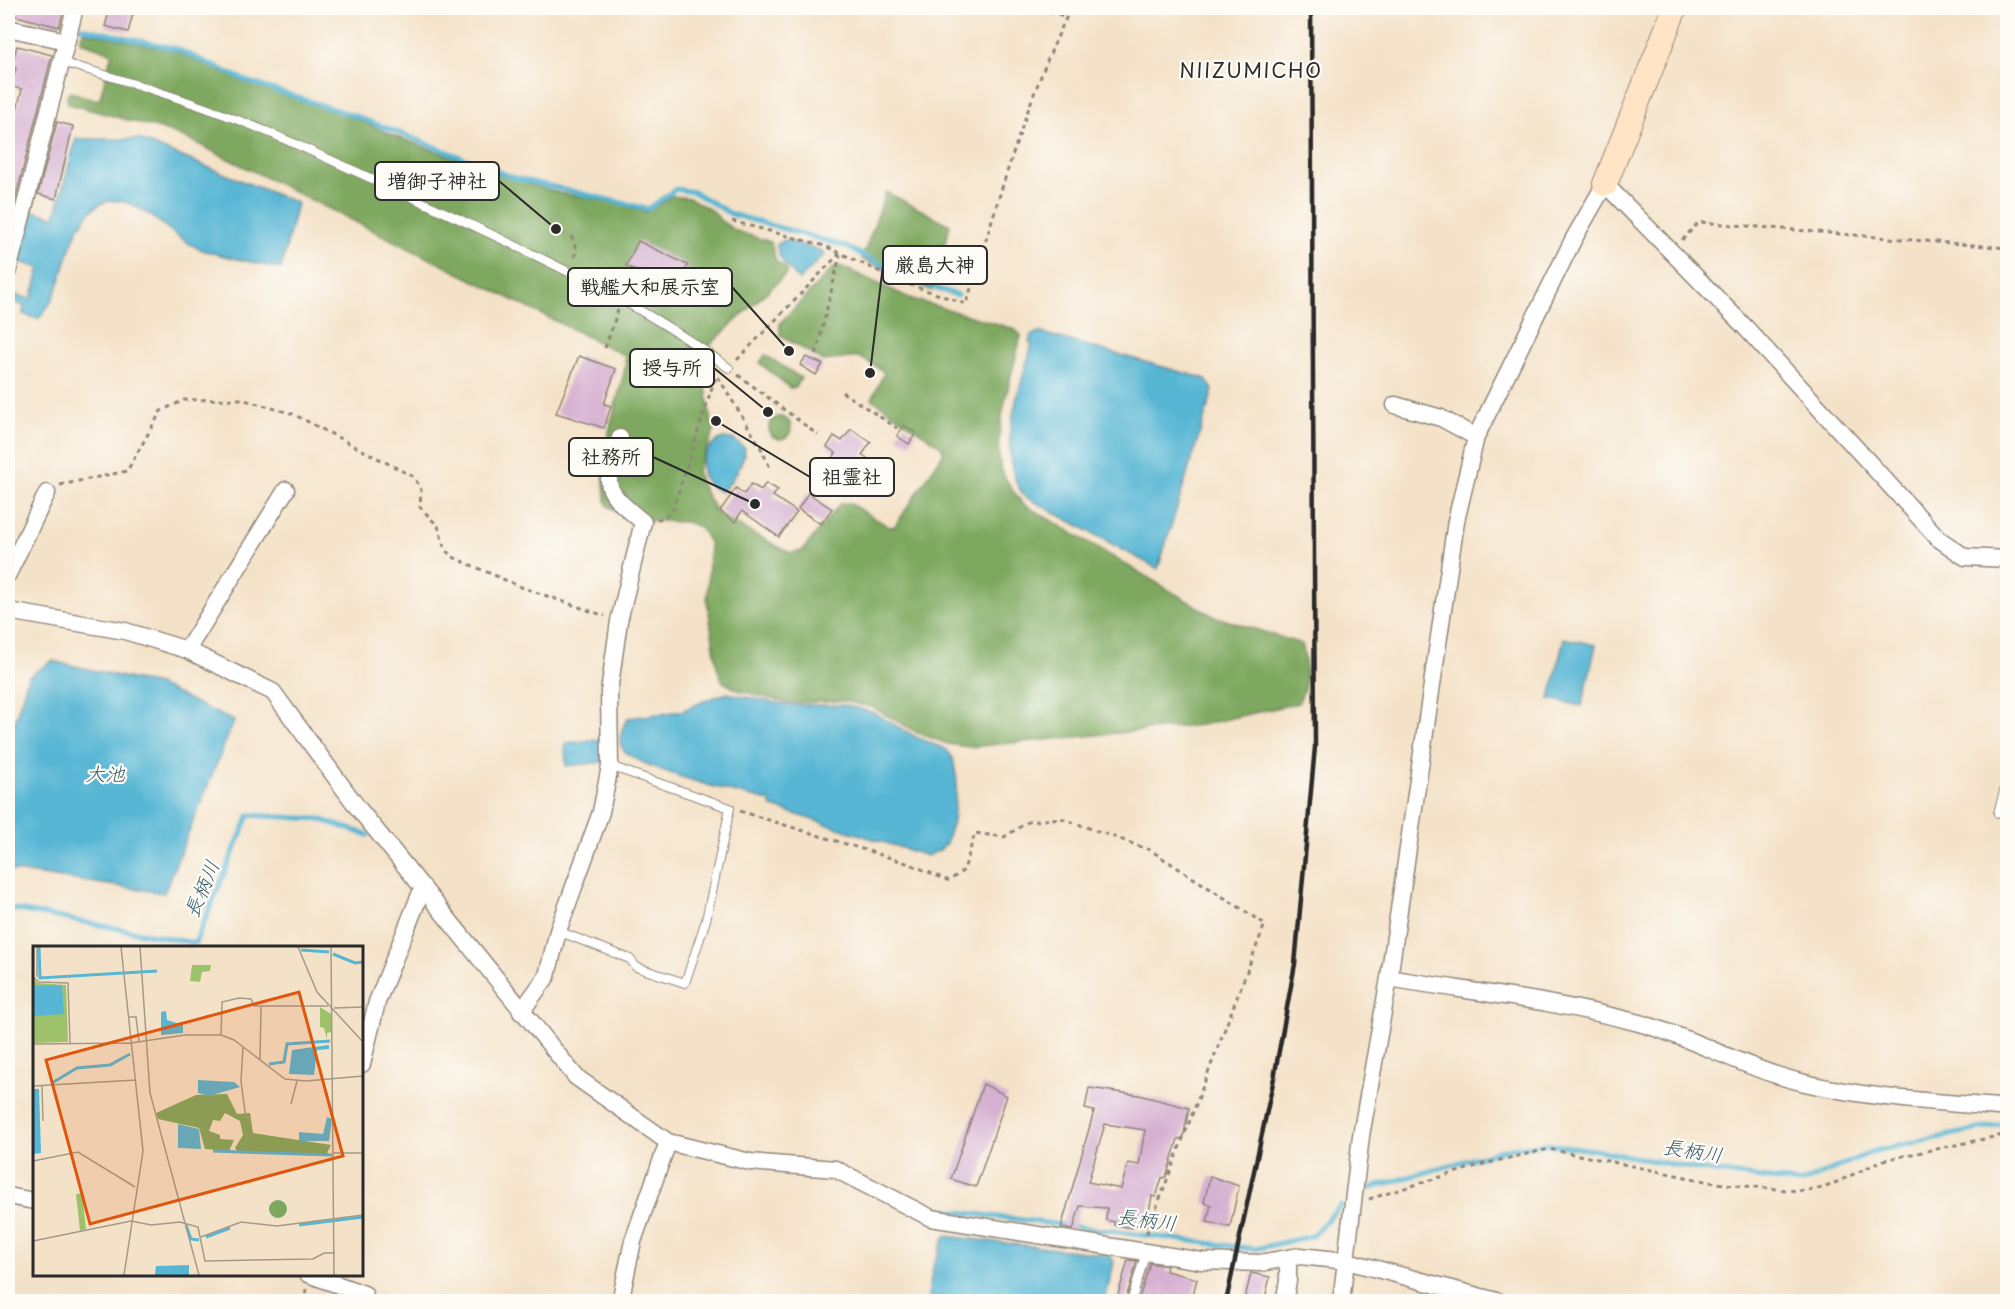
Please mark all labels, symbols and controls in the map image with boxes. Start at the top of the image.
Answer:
district label: NIIZUMICHO [1179,55,1323,85]
callout: 増御子神社 [375,162,499,200]
text: 増御子神社 [387,165,487,195]
callout: 厳島大神 [883,246,987,284]
text: 厳島大神 [895,249,975,279]
callout: 戦艦大和展示室 [568,268,732,306]
text: 戦艦大和展示室 [580,271,720,301]
callout: 授与所 [630,349,714,387]
text: 授与所 [642,352,702,382]
callout: 社務所 [569,438,653,476]
text: 社務所 [581,441,641,471]
callout: 祖霊社 [810,458,894,496]
text: 祖霊社 [822,461,882,491]
water label: 大池 [85,758,126,788]
water label: 長柄川 [176,855,227,922]
inset map [33,946,363,1276]
water label: 長柄川 [1661,1131,1725,1170]
water label: 長柄川 [1116,1200,1179,1238]

